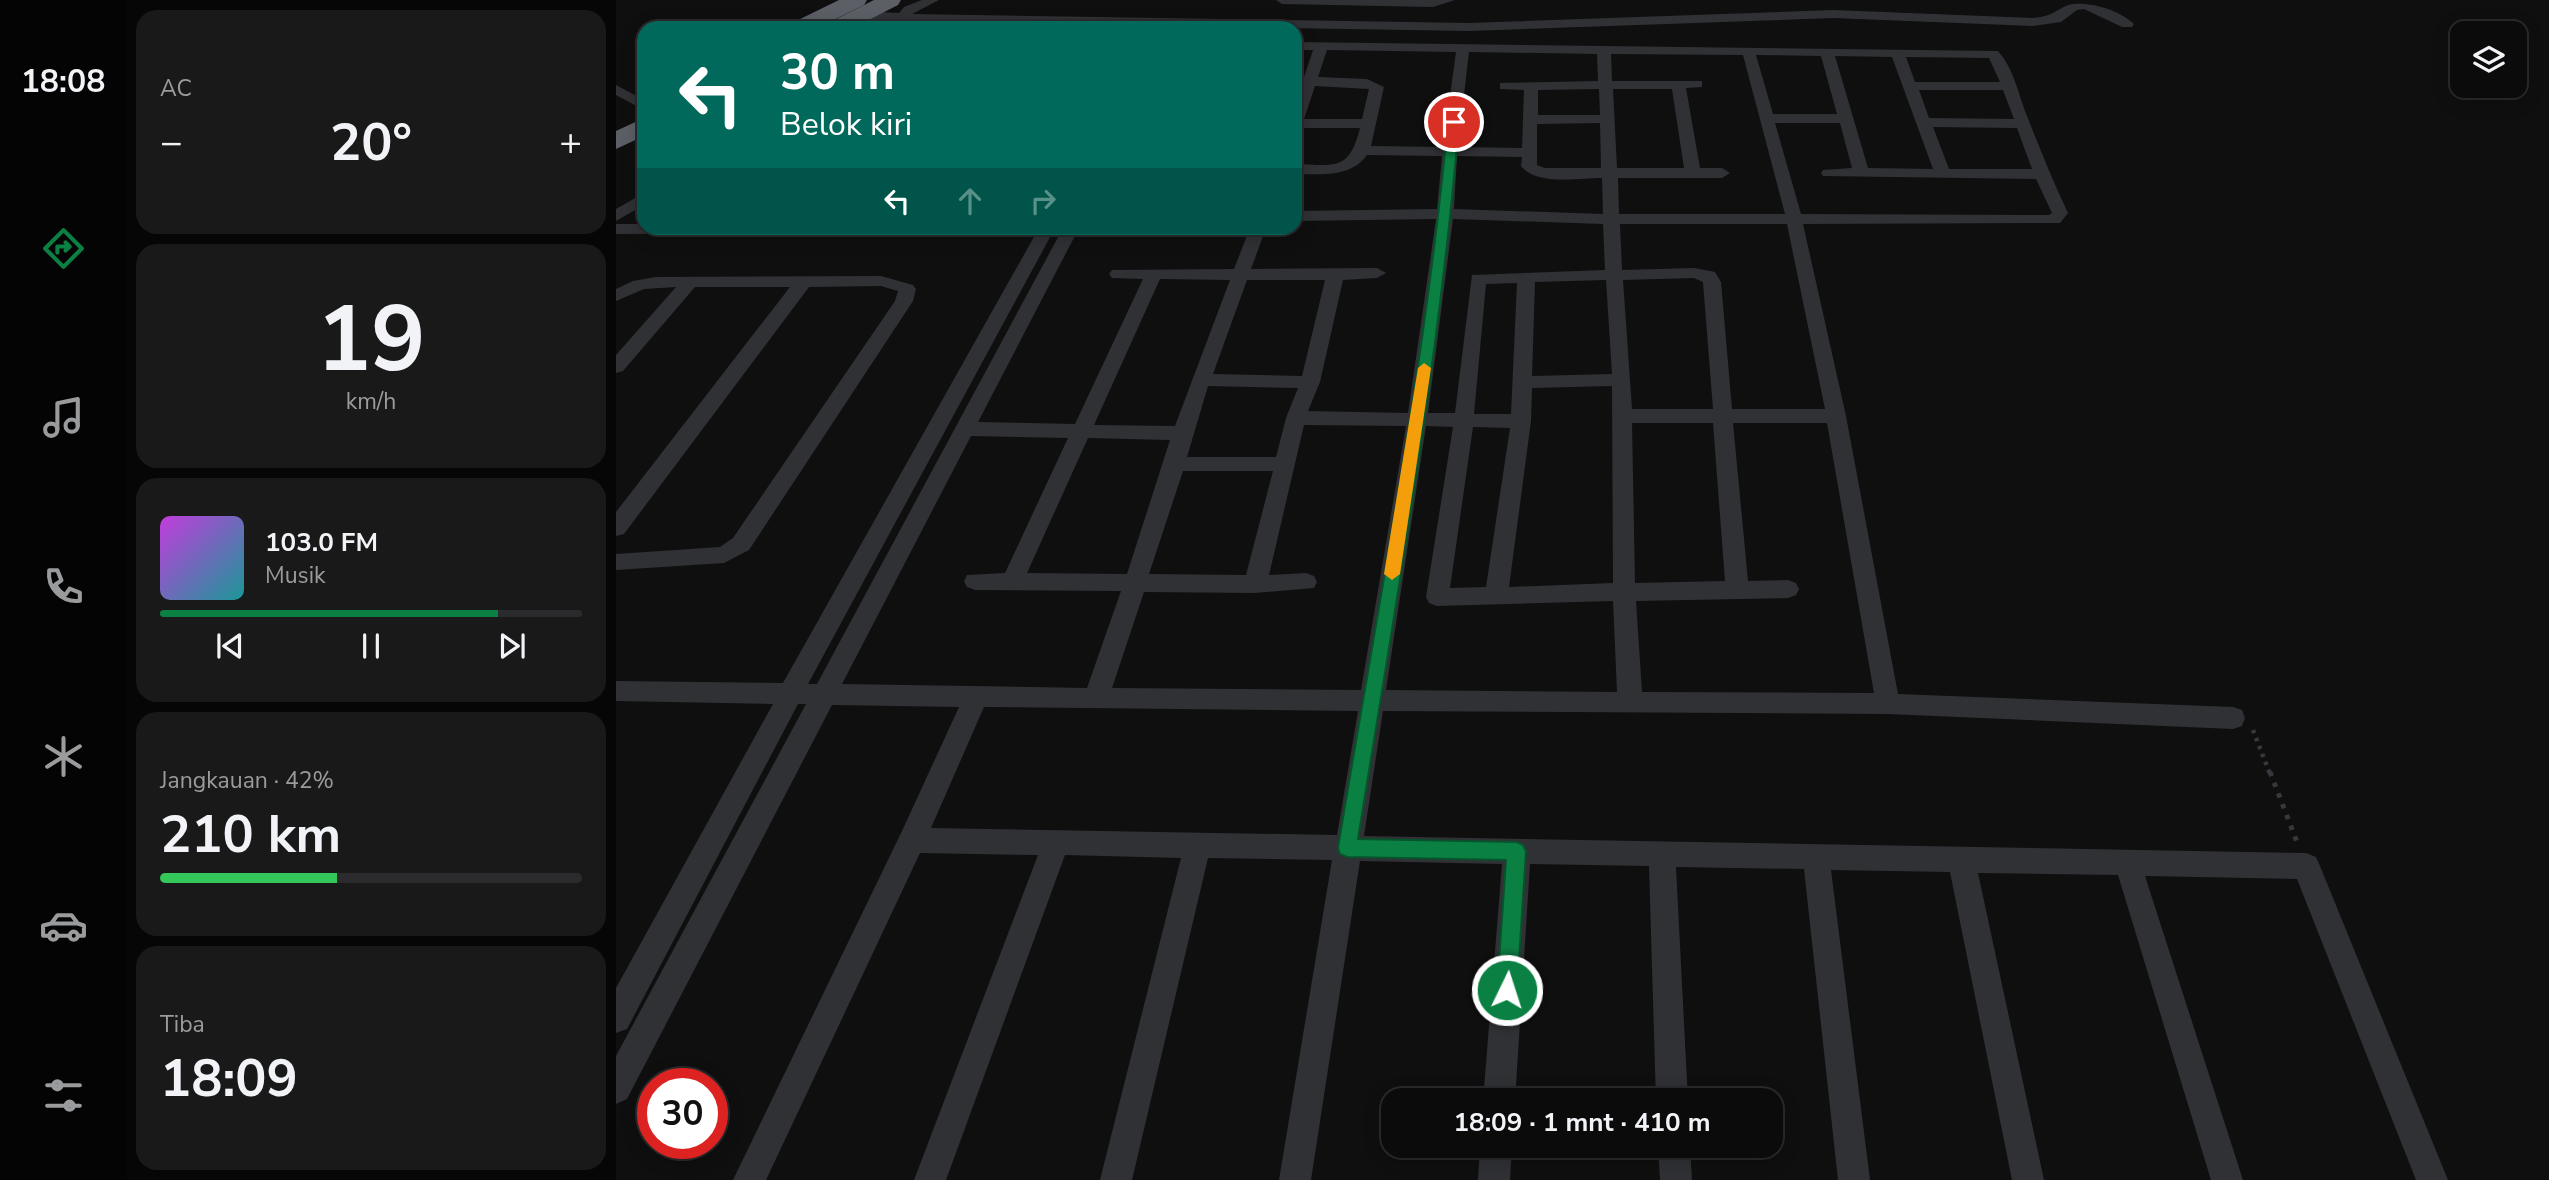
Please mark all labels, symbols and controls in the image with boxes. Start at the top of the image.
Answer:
map controls [2450,21,2527,98]
button: layers [2450,21,2527,98]
text: 30 m [780,39,895,106]
icon: left [665,49,756,140]
text: 18:08 [21,60,105,103]
text: AC [160,73,192,104]
pin [1424,92,1484,152]
text: Belok kiri [780,103,912,146]
icon: arrive [1435,103,1473,141]
text: 20° [330,107,412,178]
text: − [160,117,183,168]
text: + [559,117,582,168]
icon: left [878,182,916,220]
icon: ahead [951,182,989,220]
icon: right [1024,182,1062,220]
icon: directions [39,224,88,273]
text: 19 [316,278,426,402]
text: km/h [346,386,396,417]
icon: music [39,393,88,442]
text: 103.0 FM [265,525,378,560]
text: Musik [265,560,325,591]
icon: phone [39,562,88,611]
icon: previous [211,627,249,665]
icon: pause [352,627,390,665]
icon: next [493,627,531,665]
icon: climate [39,732,88,781]
text: Jangkauan · 42% [160,765,334,796]
text: 210 km [160,799,341,870]
icon: car [39,901,88,950]
position arrow [1470,953,1544,1027]
text: Tiba [160,1009,205,1040]
text: 18:09 [160,1043,298,1114]
speed limit sign: 30 [637,1068,728,1159]
icon: filters [39,1071,88,1120]
text: 18:09 · 1 mnt · 410 m [1453,1105,1711,1140]

